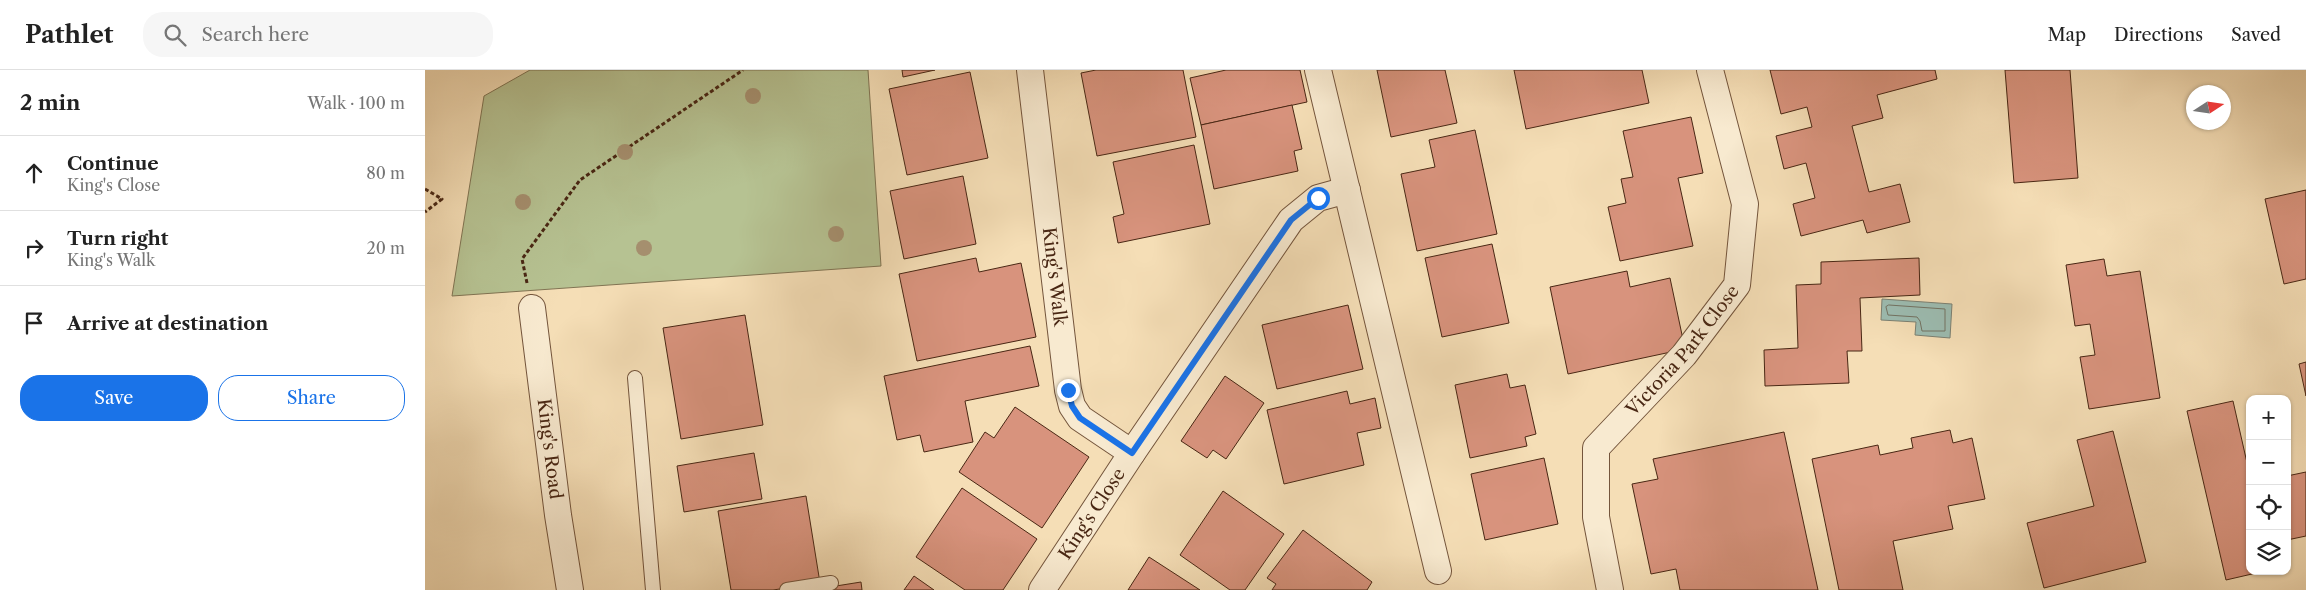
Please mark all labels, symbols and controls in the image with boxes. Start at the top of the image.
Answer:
search box [143,12,493,57]
text: Pathlet [25,20,113,49]
icon: search [161,21,189,49]
text: Search here [201,23,309,46]
text: Map [2047,24,2086,46]
text: Directions [2114,24,2203,46]
text: Saved [2231,24,2281,46]
north arrow [2186,85,2231,130]
text: 2 min [20,90,80,115]
text: Walk · 100 m [308,93,405,113]
text: Continue [67,152,159,175]
icon: ahead [20,159,48,187]
text: 80 m [366,163,405,183]
text: King's Close [67,175,160,195]
route start [1307,187,1330,210]
street label: King's Walk [1038,226,1071,329]
text: Turn right [67,227,168,250]
icon: right [20,234,48,262]
text: 20 m [366,238,405,258]
text: King's Walk [67,250,155,270]
street label: Victoria Park Close [1621,281,1744,421]
icon: arrive [20,309,48,337]
text: Arrive at destination [67,312,268,335]
button: Save [20,375,208,421]
button: Share [218,375,405,421]
route end [1057,379,1080,402]
map controls [2246,395,2291,575]
button: + [2246,395,2291,440]
street label: King's Road [532,397,567,501]
button: − [2246,440,2291,485]
street label: King's Close [1054,464,1130,564]
button: locate [2246,485,2291,530]
button: layers [2246,530,2291,575]

